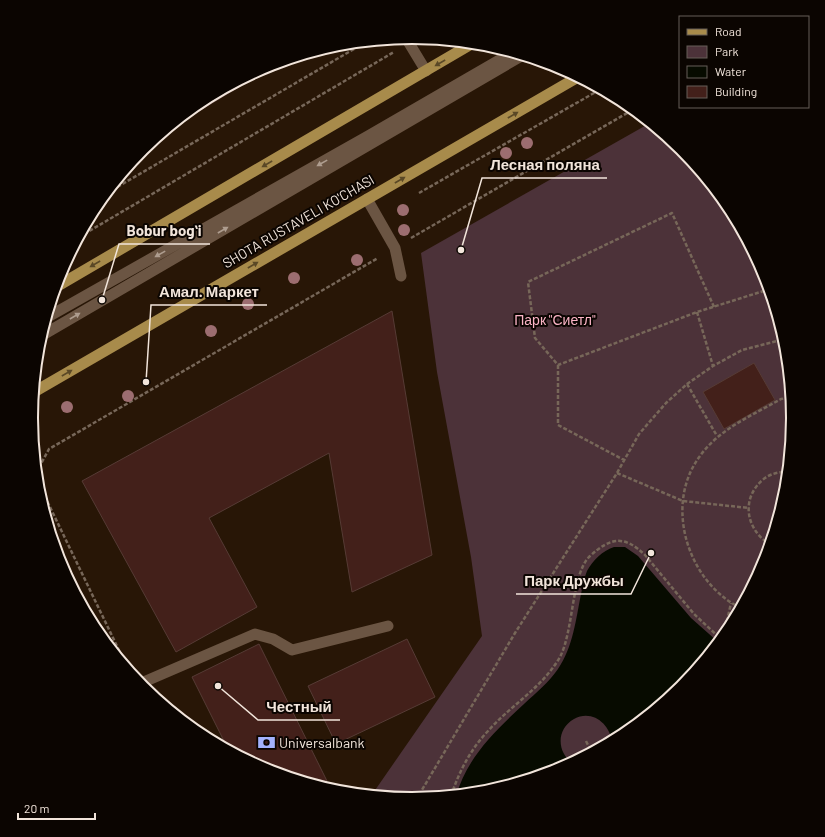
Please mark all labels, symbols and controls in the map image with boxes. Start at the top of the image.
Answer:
legend [679,16,809,108]
text: Road [715,24,742,38]
text: Park [715,44,739,58]
one-way arrow [434,59,446,66]
text: Water [715,64,747,78]
text: Building [715,84,757,98]
one-way arrow [507,111,519,118]
callout: Лесная поляна [482,151,607,178]
text: Лесная поляна [490,155,601,173]
one-way arrow [316,159,328,166]
one-way arrow [261,160,273,167]
street label: SHOTA RUSTAVELI KO'CHASI [219,171,377,271]
one-way arrow [394,176,406,183]
callout: Bobur bogʻi [119,217,210,244]
text: Bobur bogʻi [126,221,202,239]
one-way arrow [217,226,229,233]
one-way arrow [154,250,166,257]
one-way arrow [89,261,101,268]
one-way arrow [247,262,258,269]
callout: Амал. Маркет [151,278,267,305]
text: Амал. Маркет [159,282,259,300]
park label: Парк "Сиетл" [514,311,596,328]
one-way arrow [69,313,81,320]
one-way arrow [61,369,73,376]
callout: Парк Дружбы [516,567,631,594]
text: Парк Дружбы [524,571,624,589]
callout: Честный [258,693,340,720]
text: Честный [266,697,332,715]
bank icon: Universalbank [256,732,276,752]
place label: Universalbank [279,734,365,751]
scale bar [18,795,95,821]
text: 20 m [24,801,50,815]

